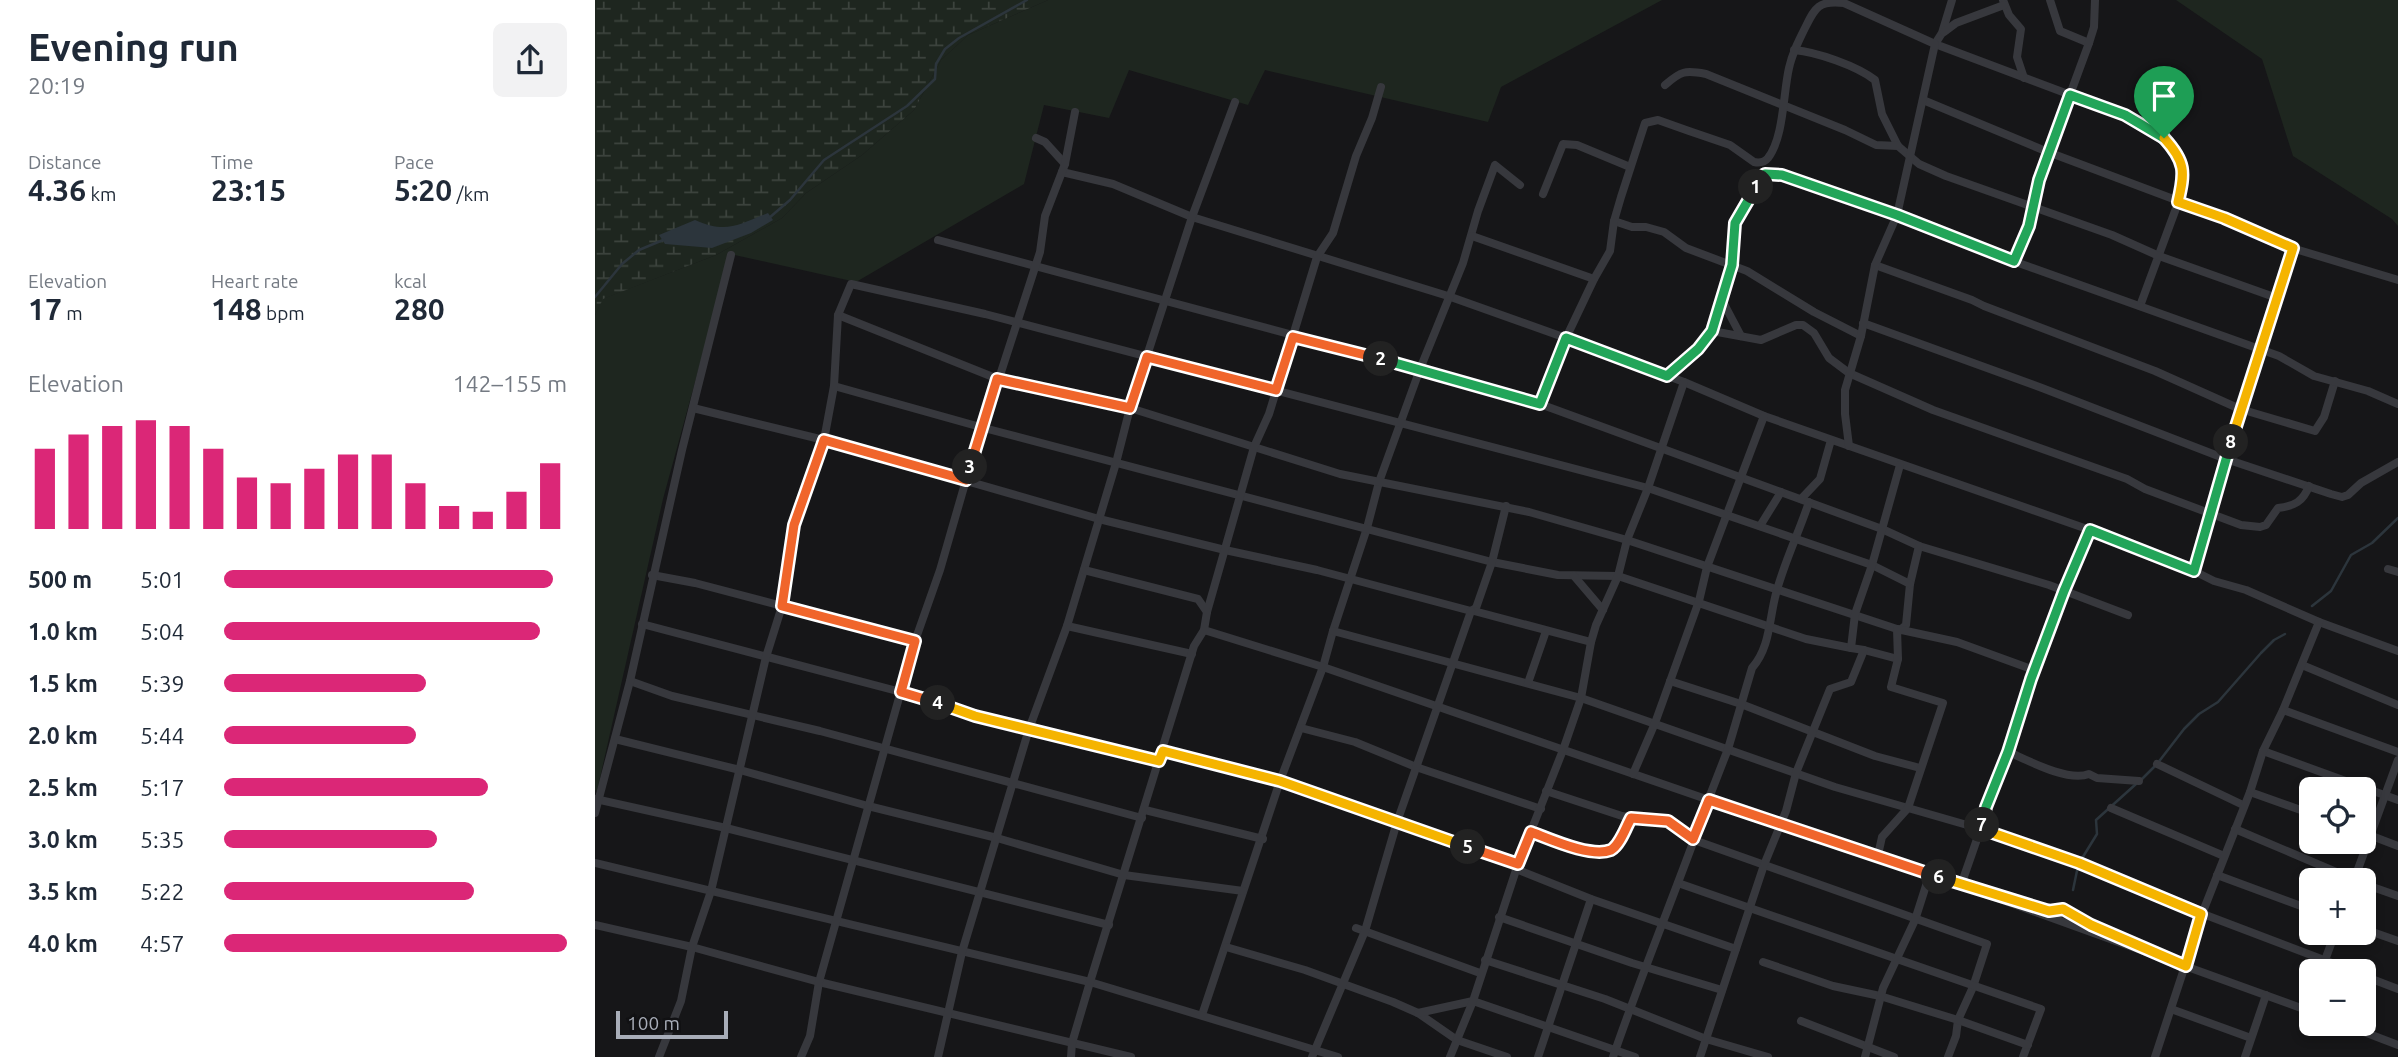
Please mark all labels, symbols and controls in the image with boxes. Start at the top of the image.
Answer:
button: share [493,23,567,97]
text: Evening run [28,26,239,68]
pin [2134,66,2194,138]
text: 20:19 [28,73,86,98]
icon: arrive [2145,77,2183,115]
text: Distance [28,151,102,173]
text: Time [211,151,253,173]
text: Pace [394,151,434,173]
pin: 1 [1739,170,1773,204]
text: 4.36 [28,173,86,207]
text: 23:15 [211,173,286,207]
text: 5:20 [394,173,452,207]
text: 1 [1750,175,1761,197]
text: km [86,183,116,205]
text: /km [452,183,490,205]
text: Elevation [28,270,107,292]
text: Heart rate [211,270,298,292]
text: kcal [394,270,427,292]
text: 17 [28,292,62,326]
text: 148 [211,292,262,326]
text: 280 [394,292,445,326]
text: m [62,302,83,324]
text: bpm [262,302,305,324]
pin: 2 [1363,342,1399,376]
text: 2 [1375,347,1386,369]
text: Elevation [28,371,124,396]
text: 142–155 m [453,371,567,396]
pin: 8 [2213,424,2249,460]
text: 8 [2225,430,2236,452]
pin: 3 [953,449,987,484]
text: 3 [964,455,975,477]
text: 500 m [28,567,92,592]
text: 5:01 [140,567,185,592]
text: 1.0 km [28,619,98,644]
text: 5:04 [140,619,185,644]
text: 1.5 km [28,671,98,696]
text: 5:39 [140,671,185,696]
pin: 4 [921,686,955,720]
text: 4 [932,691,943,713]
text: 2.0 km [28,723,98,748]
text: 5:44 [140,723,185,748]
text: 2.5 km [28,775,98,800]
text: 5:17 [140,775,185,800]
map controls [2299,777,2376,1036]
button: locate [2299,777,2376,854]
pin: 7 [1965,808,1999,842]
text: 7 [1976,813,1987,835]
text: 3.0 km [28,827,98,852]
text: 5:35 [140,827,185,852]
pin: 5 [1451,830,1485,864]
text: 5 [1462,835,1473,857]
pin: 6 [1921,860,1957,894]
text: 6 [1933,865,1944,887]
button: + [2299,868,2376,945]
text: 3.5 km [28,879,98,904]
text: 5:22 [140,879,185,904]
text: 4.0 km [28,931,98,956]
text: 4:57 [140,931,185,956]
button: − [2299,959,2376,1036]
scale bar [616,1008,728,1040]
text: 100 m [627,1012,680,1034]

